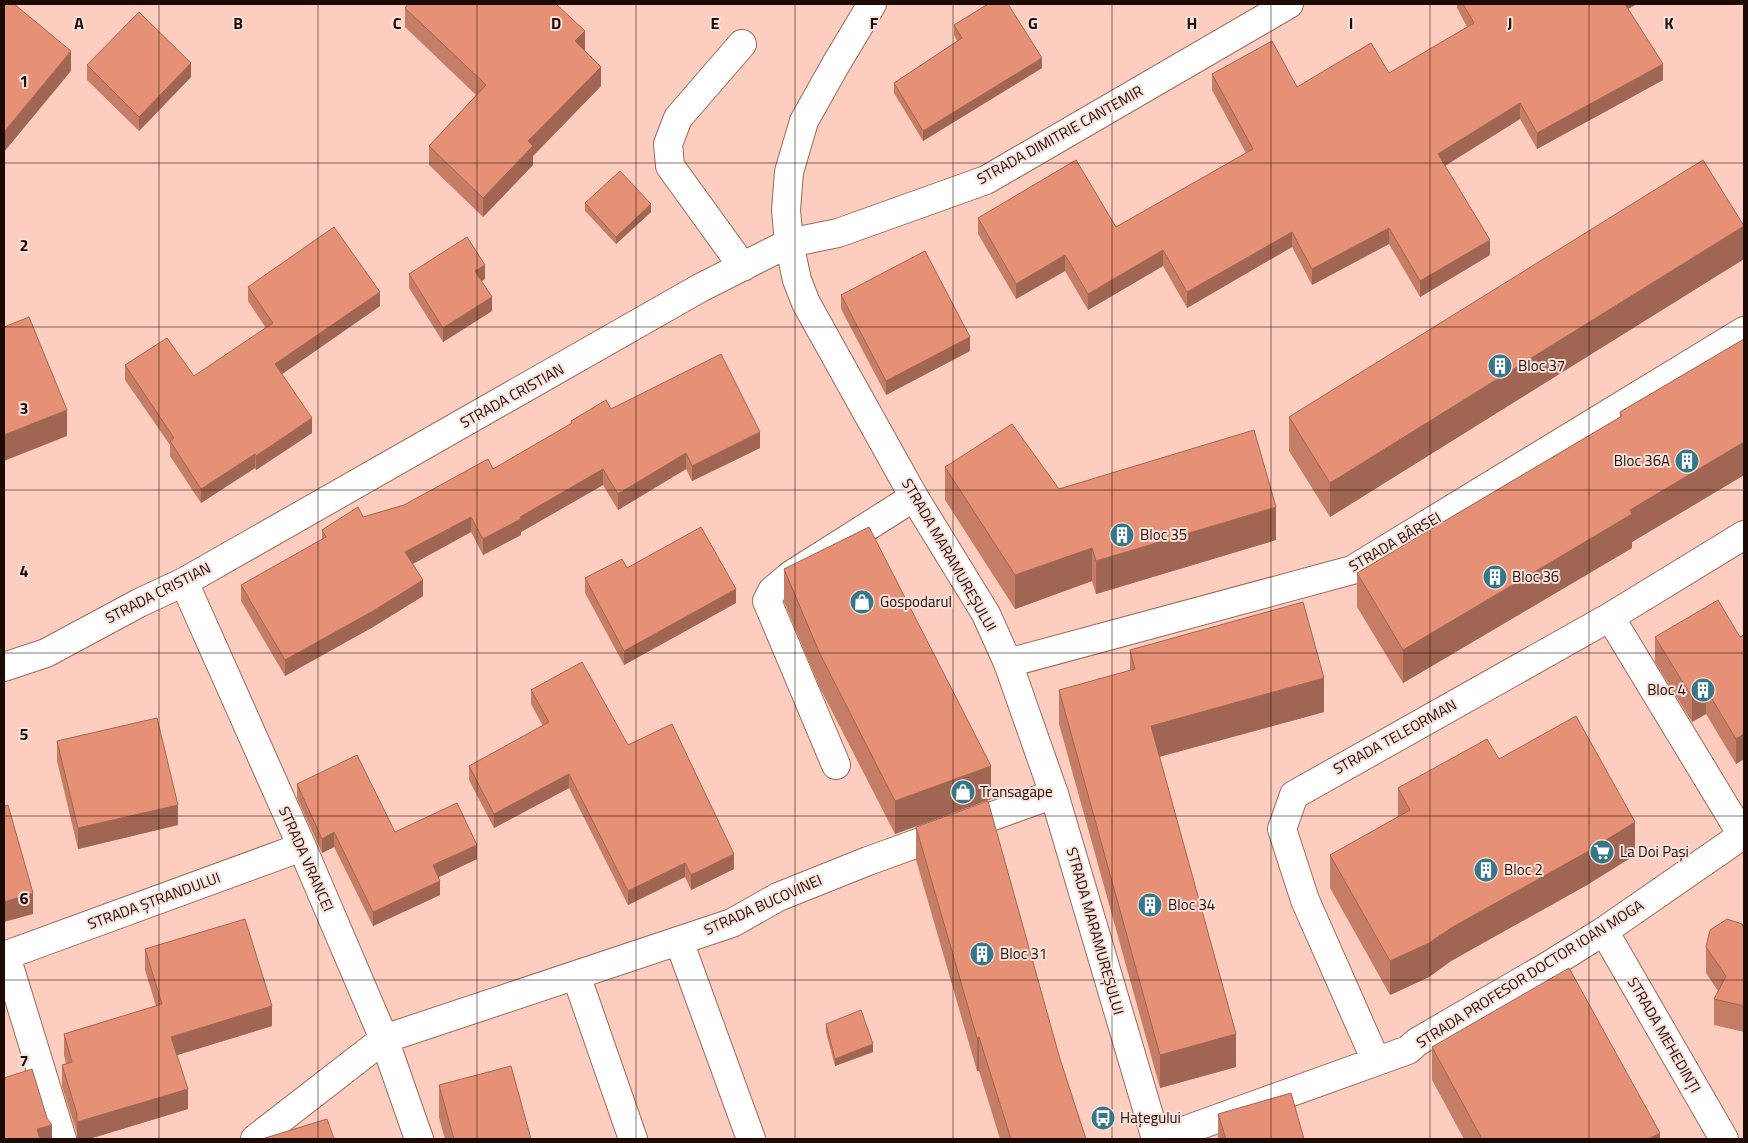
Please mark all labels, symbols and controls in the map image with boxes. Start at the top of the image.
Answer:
text: A [74,11,84,35]
text: B [233,11,243,35]
text: C [393,11,402,35]
text: D [551,11,561,35]
text: E [711,11,720,35]
text: F [870,11,879,35]
text: G [1028,11,1038,35]
text: H [1187,11,1197,35]
text: I [1349,11,1353,35]
text: J [1508,11,1512,35]
text: K [1664,11,1674,35]
text: 1 [20,69,28,93]
street label: STRADA DIMITRIE CANTEMIR [972,79,1147,190]
text: 2 [20,233,28,257]
building icon: Bloc 37 [1487,353,1513,379]
place label: Bloc 37 [1518,354,1565,377]
street label: STRADA CRISTIAN [456,357,568,434]
text: 3 [20,396,28,420]
building icon: Bloc 36A [1674,448,1700,474]
place label: Bloc 36A [1614,449,1670,472]
street label: STRADA MARAMUREȘULUI [896,474,1003,636]
street label: STRADA BÂRSEI [1344,506,1445,577]
building icon: Bloc 35 [1109,522,1135,548]
place label: Bloc 35 [1140,523,1187,546]
street label: STRADA CRISTIAN [101,556,215,629]
text: 4 [20,559,29,583]
building icon: Bloc 36 [1482,564,1508,590]
place label: Bloc 36 [1512,565,1559,588]
shop icon: Gospodarul [849,589,875,615]
place label: Gospodarul [880,590,952,613]
building icon: Bloc 4 [1690,677,1716,703]
place label: Bloc 4 [1647,678,1686,701]
street label: STRADA TELEORMAN [1329,693,1461,780]
text: 5 [20,722,29,746]
shop icon: Transagape [950,779,976,805]
place label: Transagape [980,780,1053,803]
street label: STRADA VRANCEI [273,803,340,915]
supermarket icon: La Doi Pași [1589,839,1615,865]
place label: La Doi Pași [1620,840,1689,863]
street label: STRADA MARAMUREȘULUI [1061,844,1130,1017]
building icon: Bloc 2 [1473,857,1499,883]
place label: Bloc 2 [1504,858,1543,881]
street label: STRADA ȘTRANDULUI [84,866,223,935]
street label: STRADA BUCOVINEI [700,868,825,941]
text: 6 [20,886,29,910]
building icon: Bloc 34 [1137,892,1163,918]
place label: Bloc 34 [1168,893,1215,916]
street label: STRADA PROFESOR DOCTOR IOAN MOGA [1411,894,1648,1053]
building icon: Bloc 31 [969,941,995,967]
place label: Bloc 31 [1000,942,1047,965]
street label: STRADA MEHEDINȚI [1622,973,1707,1097]
text: 7 [20,1049,28,1073]
bus stop icon: Hațegului [1090,1105,1116,1131]
place label: Hațegului [1120,1106,1181,1129]

